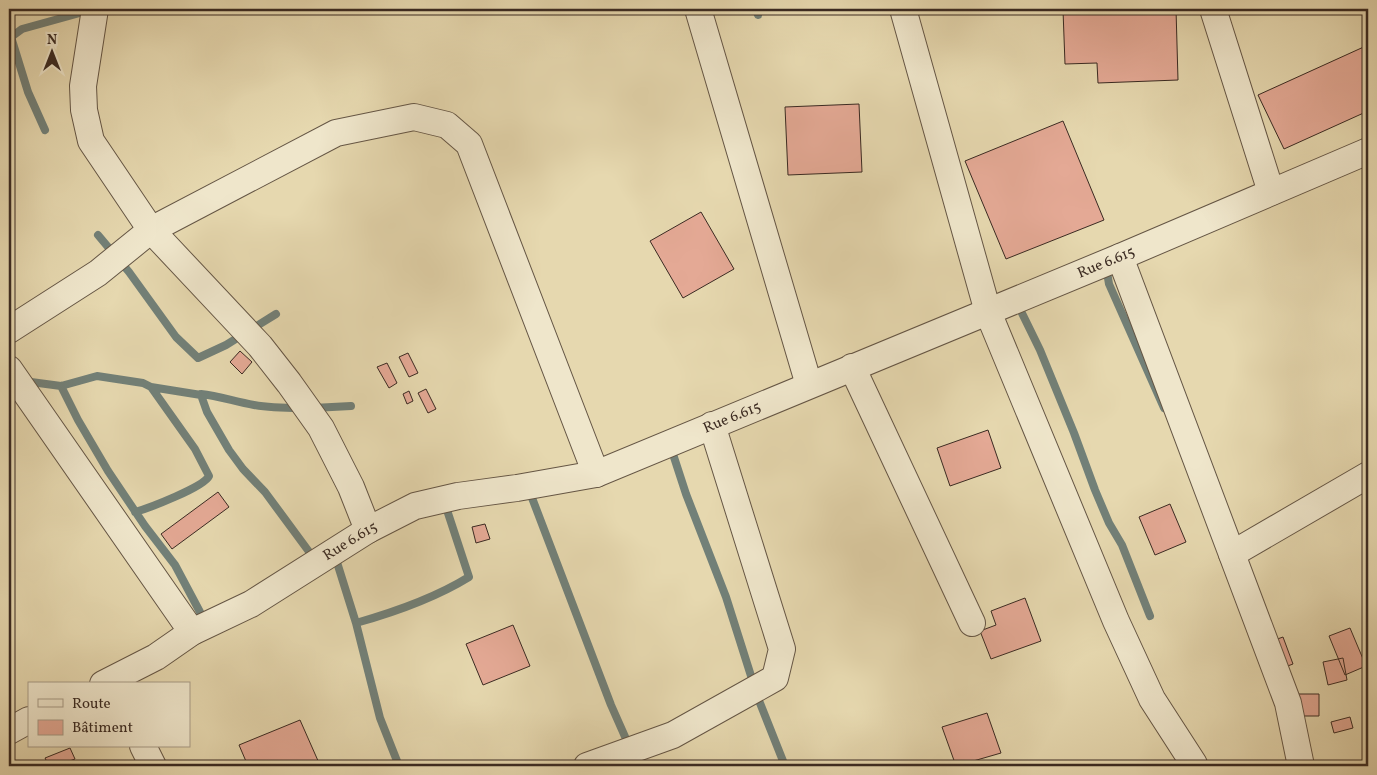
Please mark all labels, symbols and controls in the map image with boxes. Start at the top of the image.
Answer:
north arrow [28,28,78,78]
text: N [47,31,57,50]
street label: Rue 6.615 [1074,241,1138,284]
street label: Rue 6.615 [700,396,764,439]
street label: Rue 6.615 [319,516,381,566]
legend [28,682,190,748]
text: Route [72,694,111,715]
text: Bâtiment [72,718,133,739]

